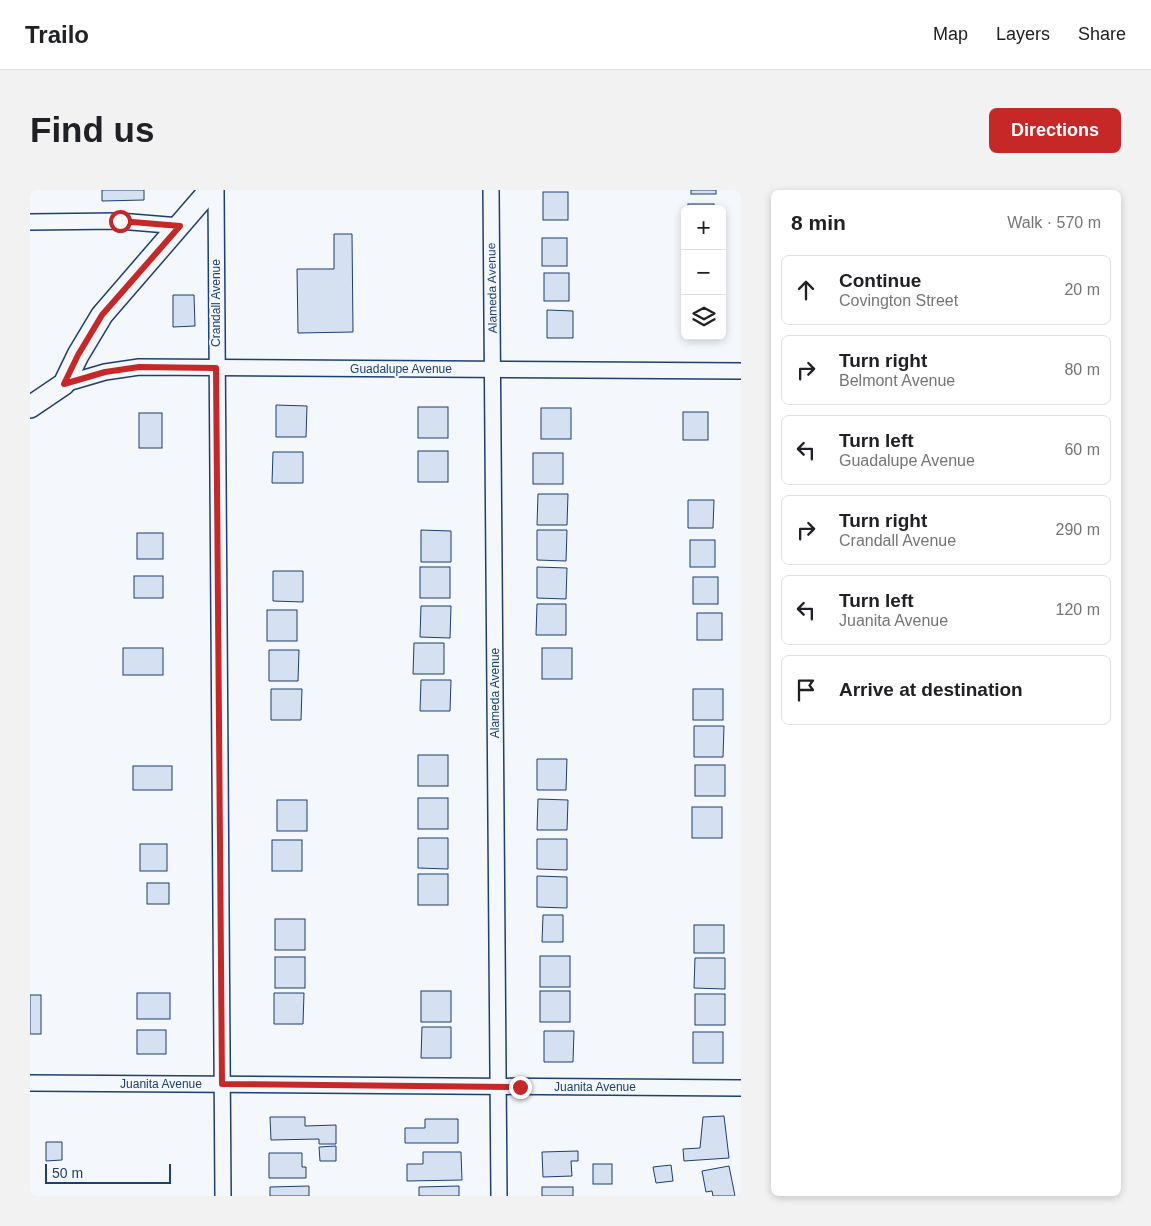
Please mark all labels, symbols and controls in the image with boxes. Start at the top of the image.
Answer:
text: Trailo [25,21,89,48]
text: Map [933,24,968,44]
text: Layers [996,24,1050,44]
text: Share [1078,24,1126,44]
button: Directions [989,108,1121,153]
text: Find us [30,110,154,149]
map controls [681,205,726,340]
button: + [681,205,726,250]
route start [109,210,132,233]
text: 8 min [791,211,846,234]
text: Walk · 570 m [1007,214,1101,231]
street label: Alameda Avenue [484,242,500,333]
button: − [681,250,726,295]
street label: Crandall Avenue [209,259,223,347]
text: Continue [839,270,921,291]
icon: ahead [792,276,820,304]
text: 20 m [1064,281,1100,298]
text: Covington Street [839,292,958,309]
button: layers [681,295,726,340]
text: Turn right [839,350,927,371]
icon: right [792,356,820,384]
text: 80 m [1064,361,1100,378]
street label: Guadalupe Avenue [350,362,452,376]
text: Belmont Avenue [839,372,955,389]
text: Turn left [839,430,914,451]
icon: left [792,436,820,464]
text: 60 m [1064,441,1100,458]
text: Guadalupe Avenue [839,452,975,469]
text: Turn right [839,510,927,531]
icon: right [792,516,820,544]
text: 290 m [1056,521,1100,538]
text: Crandall Avenue [839,532,956,549]
text: Turn left [839,590,914,611]
icon: left [792,596,820,624]
text: 120 m [1056,601,1100,618]
text: Juanita Avenue [839,612,948,629]
street label: Alameda Avenue [488,647,502,738]
icon: arrive [792,676,820,704]
text: Arrive at destination [839,679,1023,700]
route end [509,1076,532,1099]
street label: Juanita Avenue [120,1077,202,1091]
street label: Juanita Avenue [554,1080,636,1094]
scale bar [45,1161,171,1184]
text: 50 m [52,1165,83,1181]

